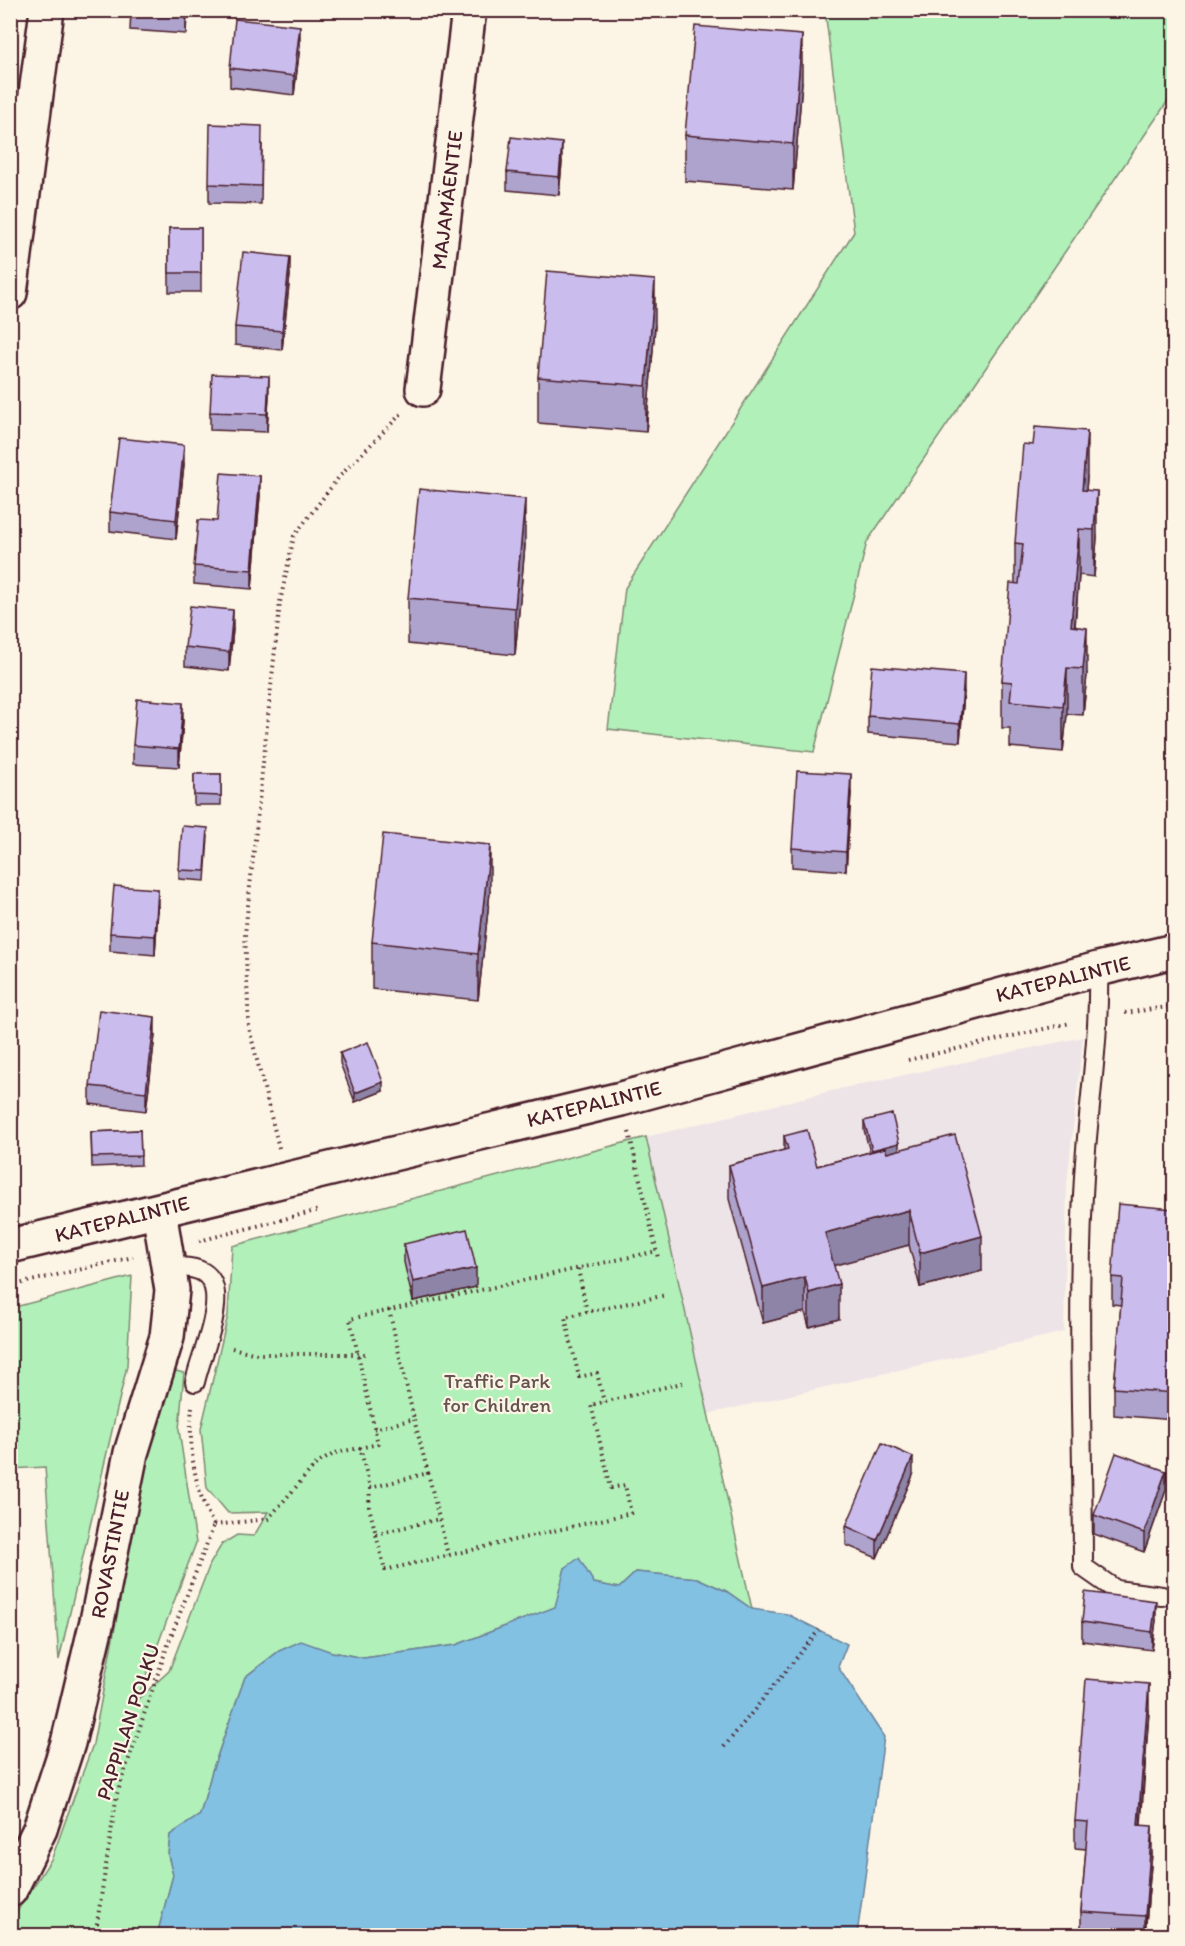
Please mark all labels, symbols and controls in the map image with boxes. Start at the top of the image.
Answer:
street label: MAJAMÄENTIE [426,129,467,271]
street label: KATEPALINTIE [993,950,1133,1007]
street label: KATEPALINTIE [524,1075,664,1132]
street label: KATEPALINTIE [52,1190,192,1247]
park label: Traffic Park for Children [443,1368,551,1417]
street label: ROVASTINTIE [85,1487,134,1620]
street label: PAPPILAN POLKU [91,1641,165,1803]

